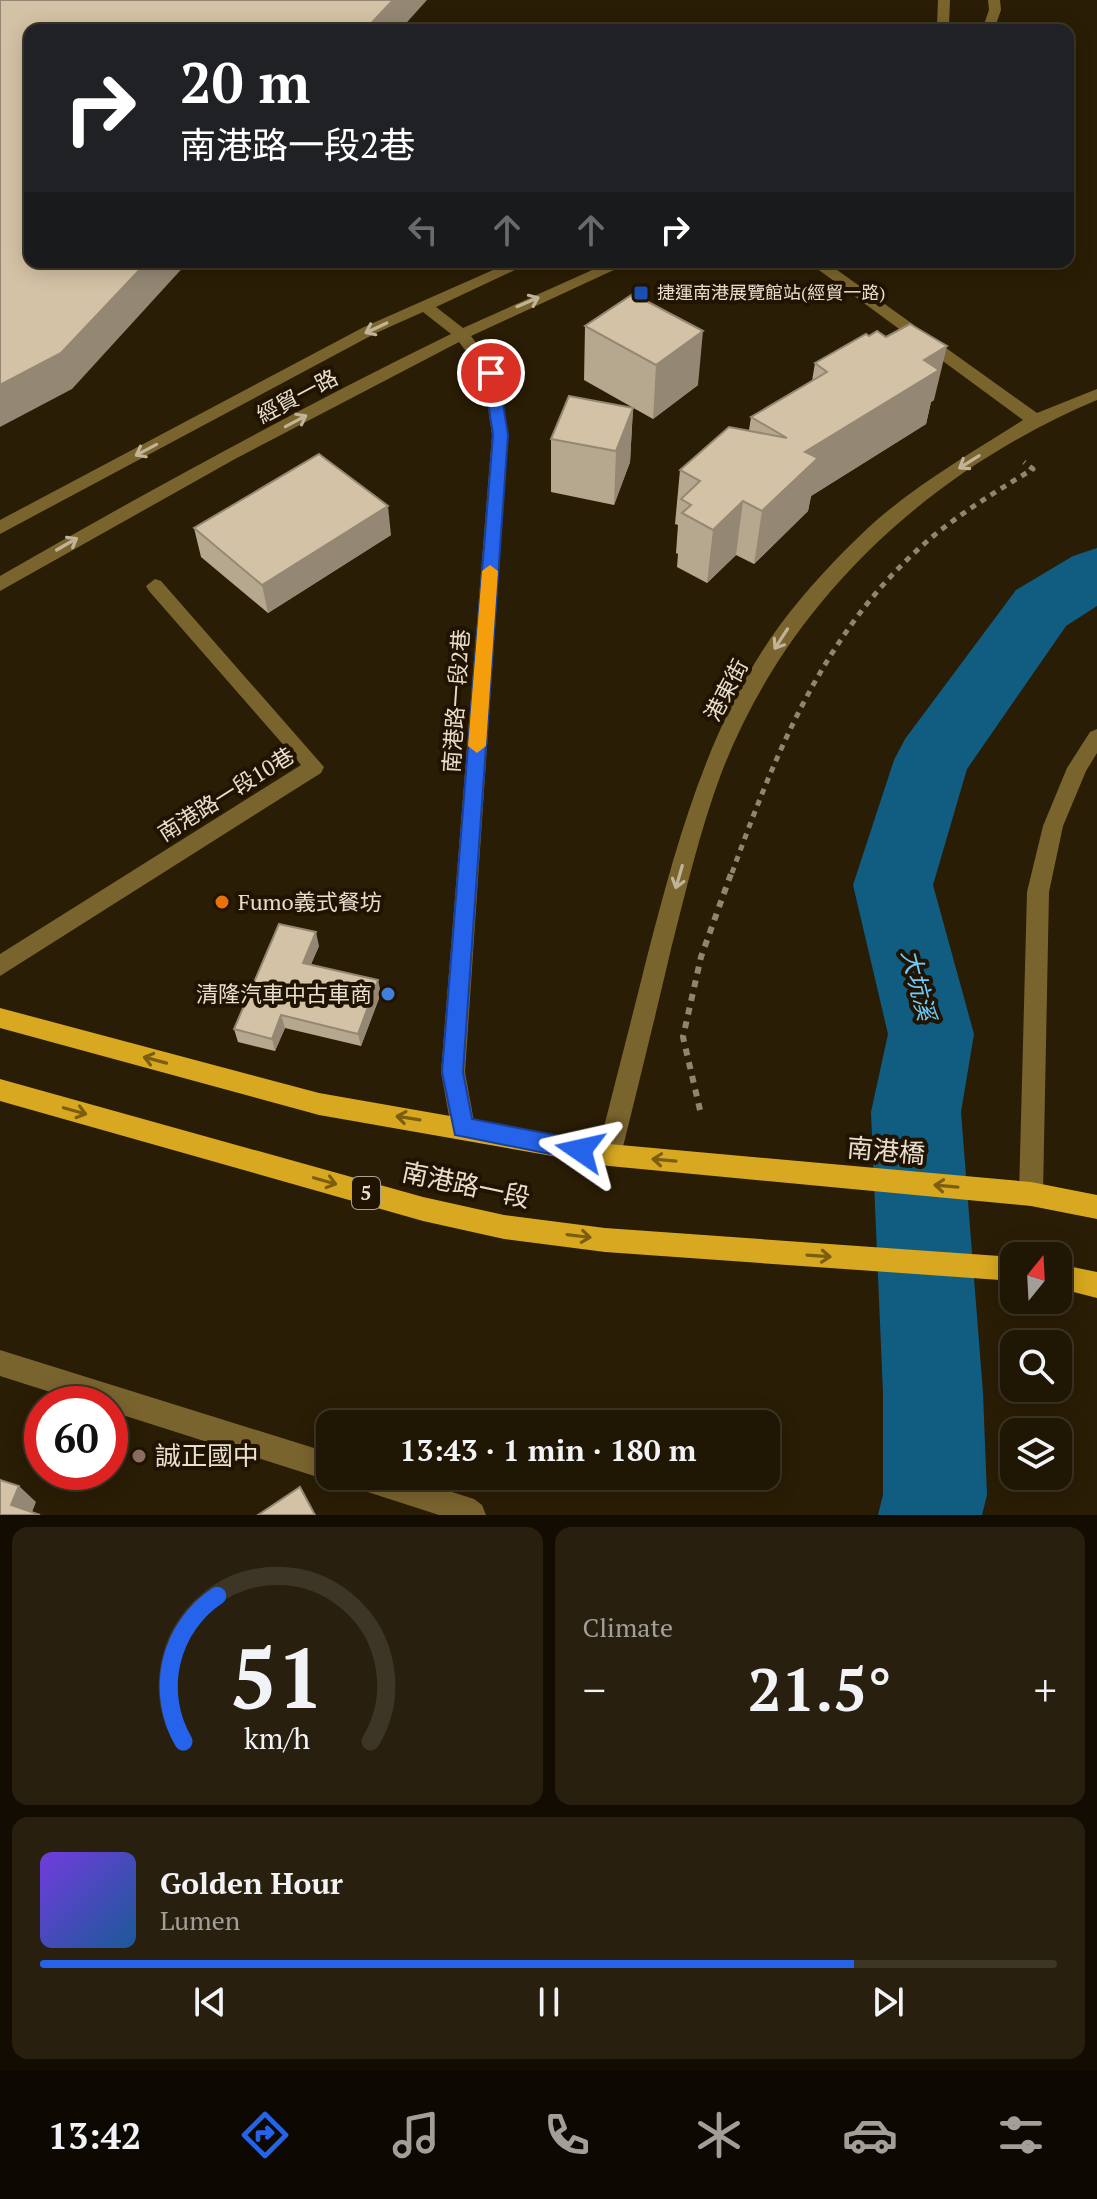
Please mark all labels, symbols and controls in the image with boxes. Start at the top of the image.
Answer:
text: 20 m [180,45,310,119]
icon: right [48,56,152,160]
text: 南港路一段2巷 [180,121,415,168]
icon: left [401,208,445,252]
icon: ahead [485,208,529,252]
icon: ahead [569,208,613,252]
icon: right [653,208,697,252]
place label: 捷運南港展覽館站(經貿一路) [657,280,885,304]
marker: 捷運南港展覽館站(經貿一路) [632,284,650,302]
one-way arrow [515,294,539,309]
one-way arrow [364,321,388,336]
pin [457,339,525,407]
icon: arrive [469,351,513,395]
street label: 經貿一路 [251,362,342,429]
one-way arrow [284,413,308,428]
one-way arrow [135,442,158,458]
one-way arrow [958,455,981,471]
one-way arrow [55,536,79,551]
street label: 南港路一段2巷 [436,628,475,774]
one-way arrow [773,628,790,650]
street label: 港東街 [697,654,754,726]
street label: 南港路一段10巷 [152,740,299,847]
one-way arrow [671,863,686,889]
place label: Fumo義式餐坊 [238,887,382,916]
marker: Fumo義式餐坊 [213,893,231,911]
water label: 大坑溪 [895,946,944,1026]
place label: 清隆汽車中古車商 [196,979,372,1008]
marker: 清隆汽車中古車商 [379,985,397,1003]
one-way arrow [142,1052,168,1067]
one-way arrow [62,1104,88,1119]
position arrow [538,1108,622,1192]
one-way arrow [396,1110,421,1125]
street label: 南港橋 [846,1130,926,1170]
one-way arrow [651,1153,678,1168]
street label: 南港路一段 [399,1154,533,1214]
one-way arrow [312,1175,338,1190]
road number: 5 [352,1177,380,1209]
one-way arrow [933,1179,960,1194]
one-way arrow [565,1229,592,1244]
north arrow [1000,1242,1072,1314]
map controls [1000,1242,1072,1490]
one-way arrow [805,1249,832,1264]
button: search [1000,1330,1072,1402]
speed limit sign: 60 [24,1386,128,1490]
button: layers [1000,1418,1072,1490]
text: 13:43 · 1 min · 180 m [400,1430,696,1470]
place label: 誠正國中 [155,1438,259,1472]
marker: 誠正國中 [130,1447,148,1465]
text: Climate [583,1610,673,1644]
text: 51 [230,1622,324,1732]
text: 21.5° [748,1649,892,1728]
text: − [583,1660,606,1719]
text: + [1034,1660,1057,1719]
text: km/h [244,1719,310,1757]
text: Golden Hour [160,1863,343,1903]
text: Lumen [160,1903,240,1937]
icon: previous [188,1980,232,2024]
icon: pause [527,1980,571,2024]
icon: next [866,1980,910,2024]
icon: directions [237,2107,293,2163]
icon: music [388,2107,444,2163]
icon: phone [539,2107,595,2163]
icon: climate [691,2107,747,2163]
icon: car [842,2107,898,2163]
icon: filters [993,2107,1049,2163]
text: 13:42 [48,2112,141,2159]

